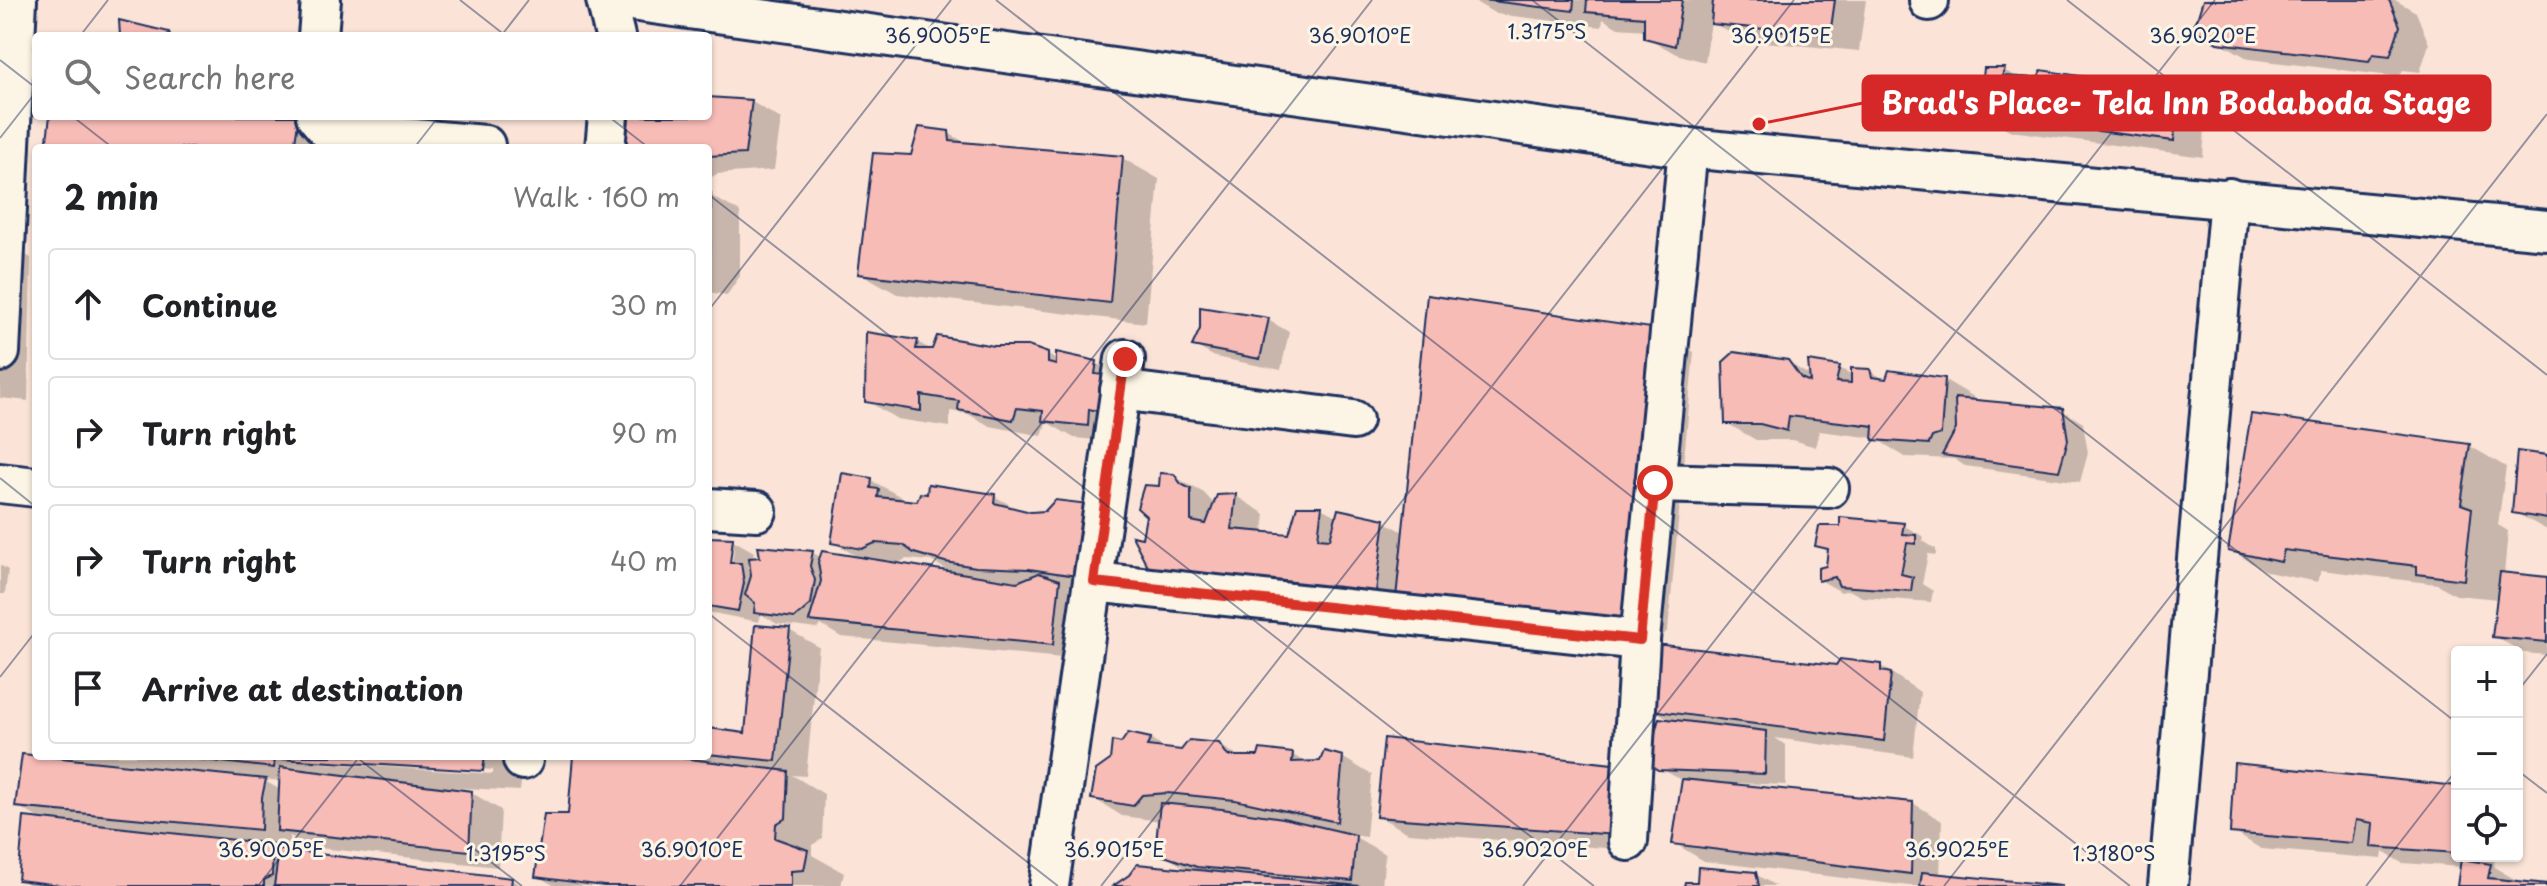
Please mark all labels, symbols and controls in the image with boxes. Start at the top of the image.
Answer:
text: 1.3175°S [1507,16,1587,46]
text: 36.9005°E [885,20,991,50]
text: 36.9010°E [1309,20,1411,50]
text: 36.9015°E [1731,20,1831,50]
text: 36.9020°E [2149,20,2257,50]
search box [32,32,712,120]
icon: search [60,54,104,98]
text: Search here [124,54,296,99]
callout: Brad's Place- Tela Inn Bodaboda Stage [1863,76,2490,130]
text: Brad's Place- Tela Inn Bodaboda Stage [1881,79,2471,124]
text: 2 min [64,170,159,222]
text: Walk · 160 m [513,177,680,216]
icon: ahead [66,282,110,326]
text: Continue [142,282,277,327]
text: 30 m [610,285,678,324]
route end [1107,341,1143,377]
icon: right [66,410,110,454]
text: Turn right [142,410,297,455]
text: 90 m [611,413,678,452]
route start [1637,465,1673,501]
icon: right [66,538,110,582]
text: Turn right [142,538,297,583]
text: 40 m [610,541,678,580]
map controls [2451,646,2523,862]
button: + [2451,646,2523,718]
icon: arrive [66,666,110,710]
text: Arrive at destination [142,666,464,711]
button: − [2451,718,2523,790]
button: locate [2451,790,2523,862]
text: 36.9005°E [218,834,324,864]
text: 36.9010°E [641,834,743,864]
text: 36.9015°E [1064,834,1164,864]
text: 36.9020°E [1481,834,1589,864]
text: 36.9025°E [1904,834,2010,864]
text: 1.3195°S [466,838,546,868]
text: 1.3180°S [2073,838,2155,868]

